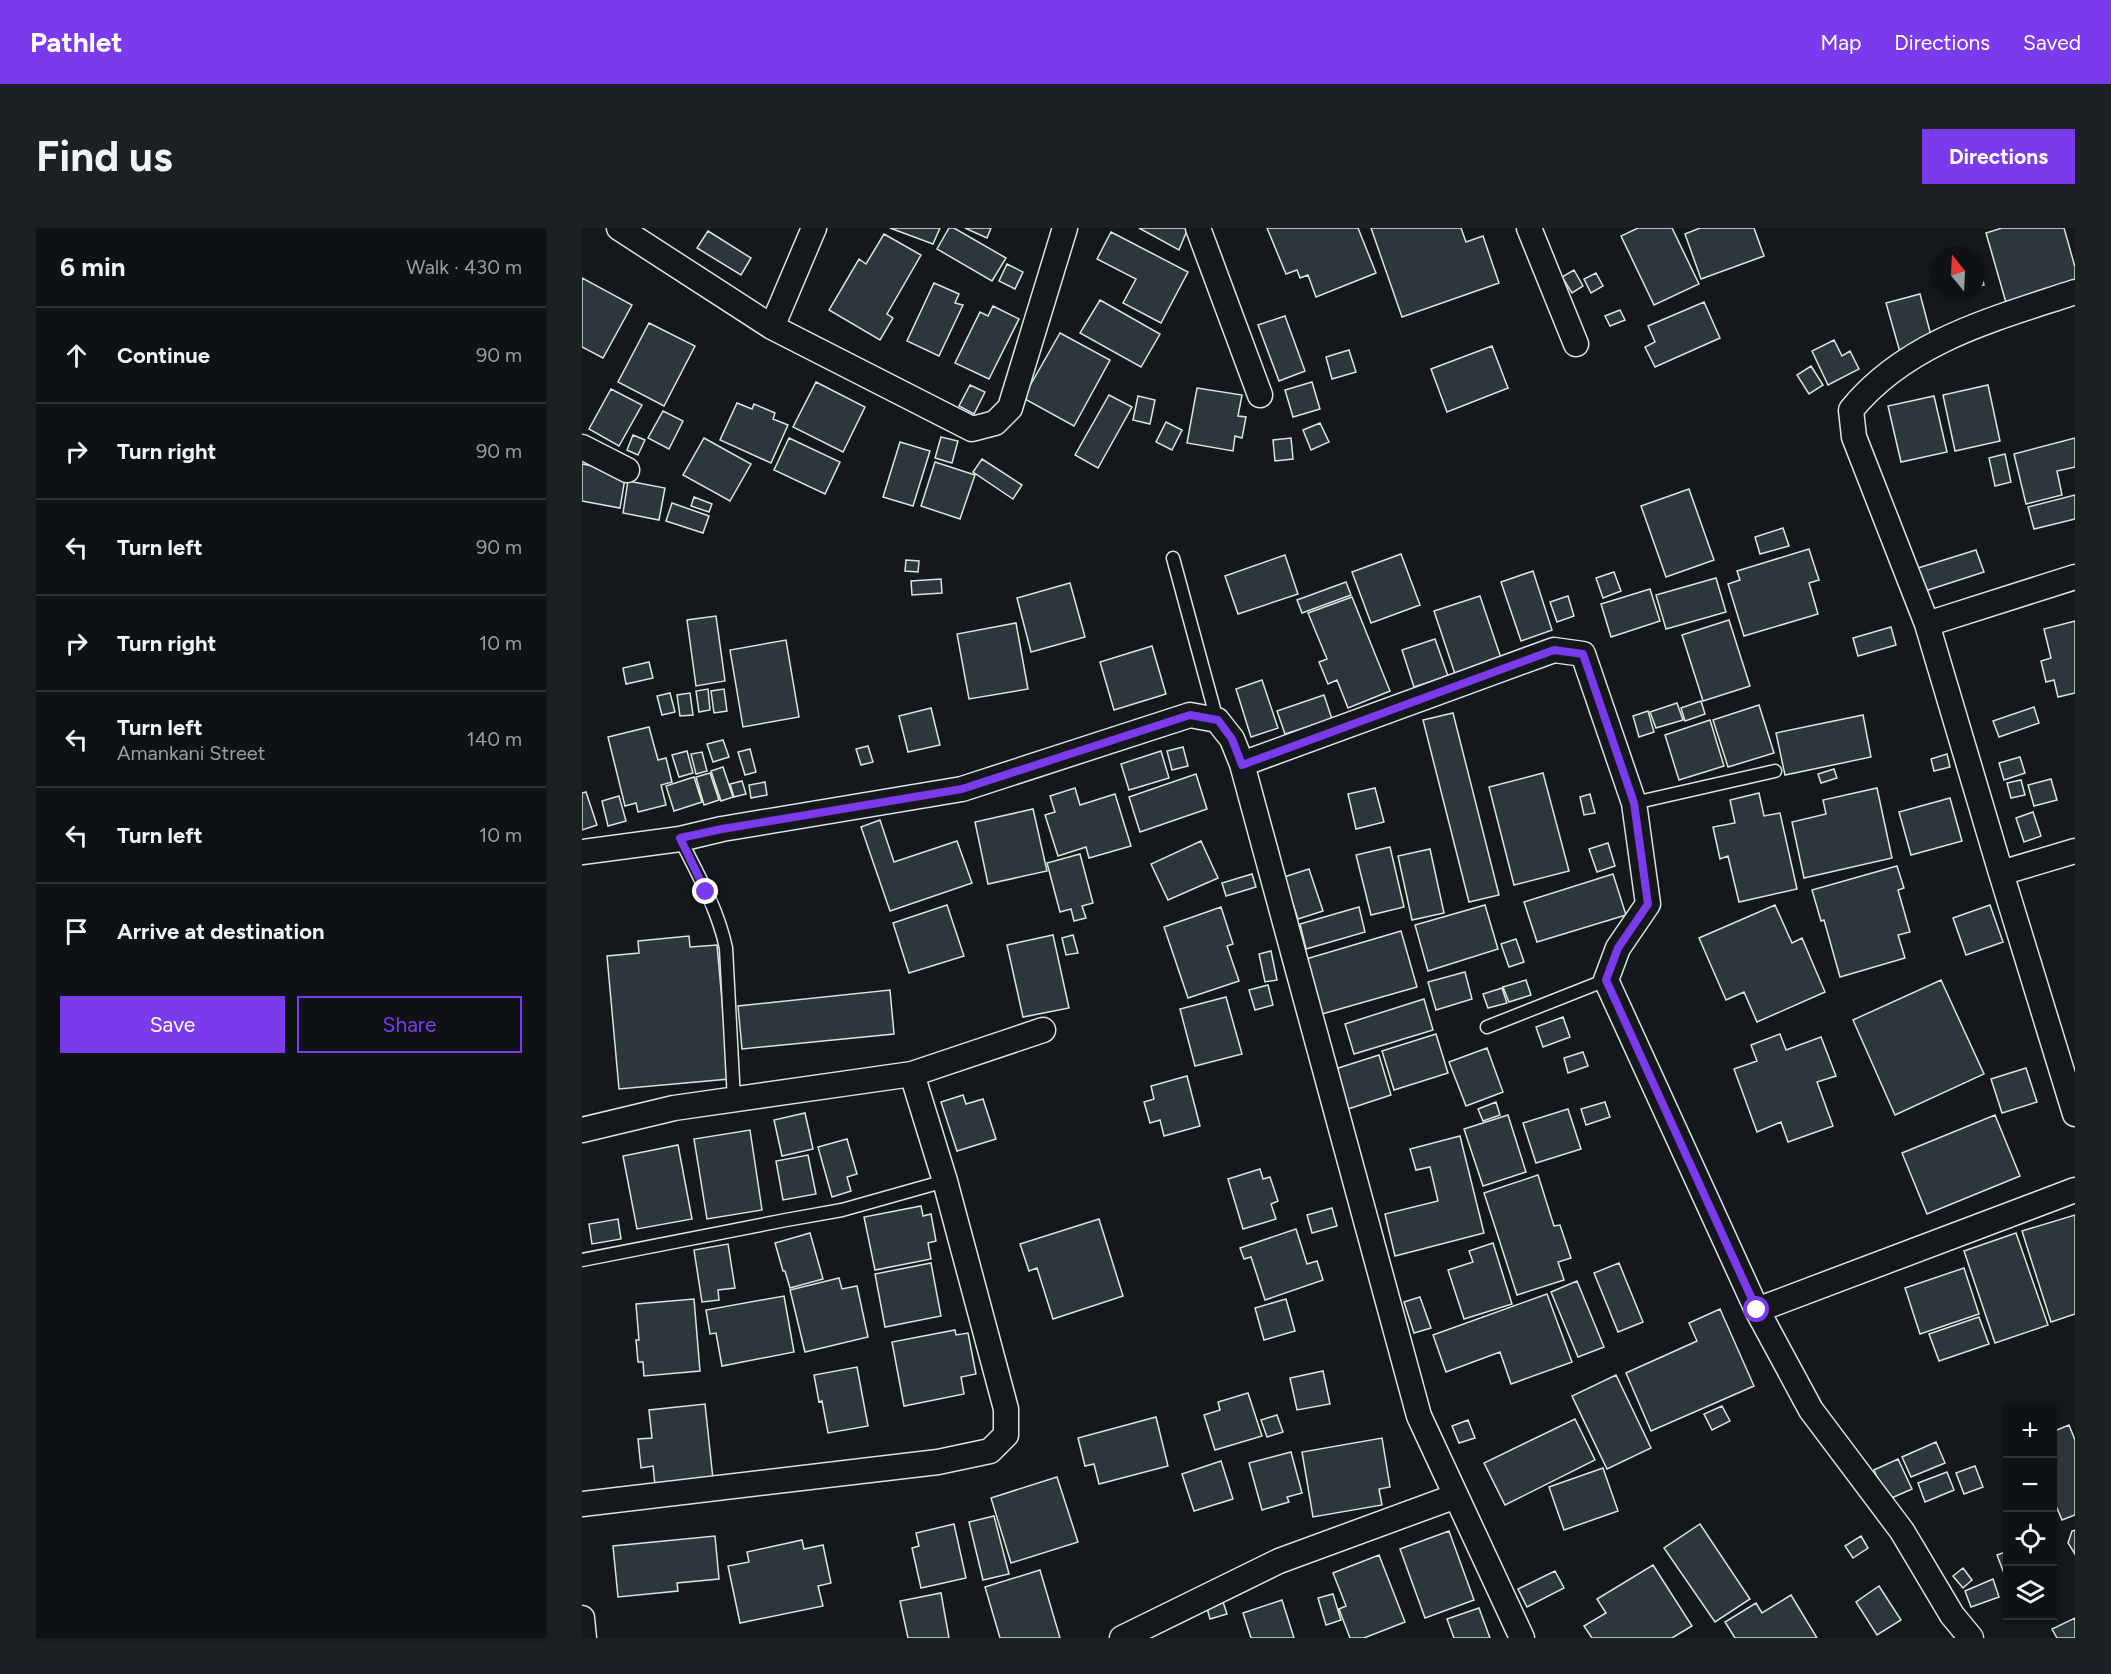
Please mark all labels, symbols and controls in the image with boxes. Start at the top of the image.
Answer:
text: Pathlet [30,25,122,59]
text: Map [1820,30,1861,55]
text: Directions [1894,30,1990,55]
text: Saved [2023,30,2081,55]
button: Directions [1922,129,2075,184]
text: Find us [36,131,173,182]
north arrow [1931,246,1985,300]
text: 6 min [60,251,126,283]
text: Walk · 430 m [406,255,522,279]
icon: ahead [60,339,93,372]
text: Continue [117,342,210,369]
text: 90 m [476,343,522,367]
icon: right [60,435,93,468]
text: Turn right [117,438,216,465]
text: 90 m [476,439,522,463]
icon: left [60,531,93,564]
text: Turn left [117,534,203,561]
text: 90 m [476,535,522,559]
icon: right [60,627,93,660]
text: Turn right [117,630,216,657]
text: 10 m [479,631,522,655]
text: Turn left [117,714,203,741]
icon: left [60,723,93,756]
text: 140 m [467,727,522,751]
text: Amankani Street [117,741,265,765]
icon: left [60,819,93,852]
text: Turn left [117,822,203,849]
text: 10 m [479,823,522,847]
route end [692,878,718,904]
icon: arrive [60,915,93,948]
text: Arrive at destination [117,918,325,945]
button: Save [60,996,285,1053]
button: Share [297,996,522,1053]
route start [1743,1296,1769,1322]
map controls [2003,1404,2057,1620]
button: + [2003,1404,2057,1458]
button: − [2003,1458,2057,1512]
button: locate [2003,1512,2057,1566]
button: layers [2003,1566,2057,1620]

